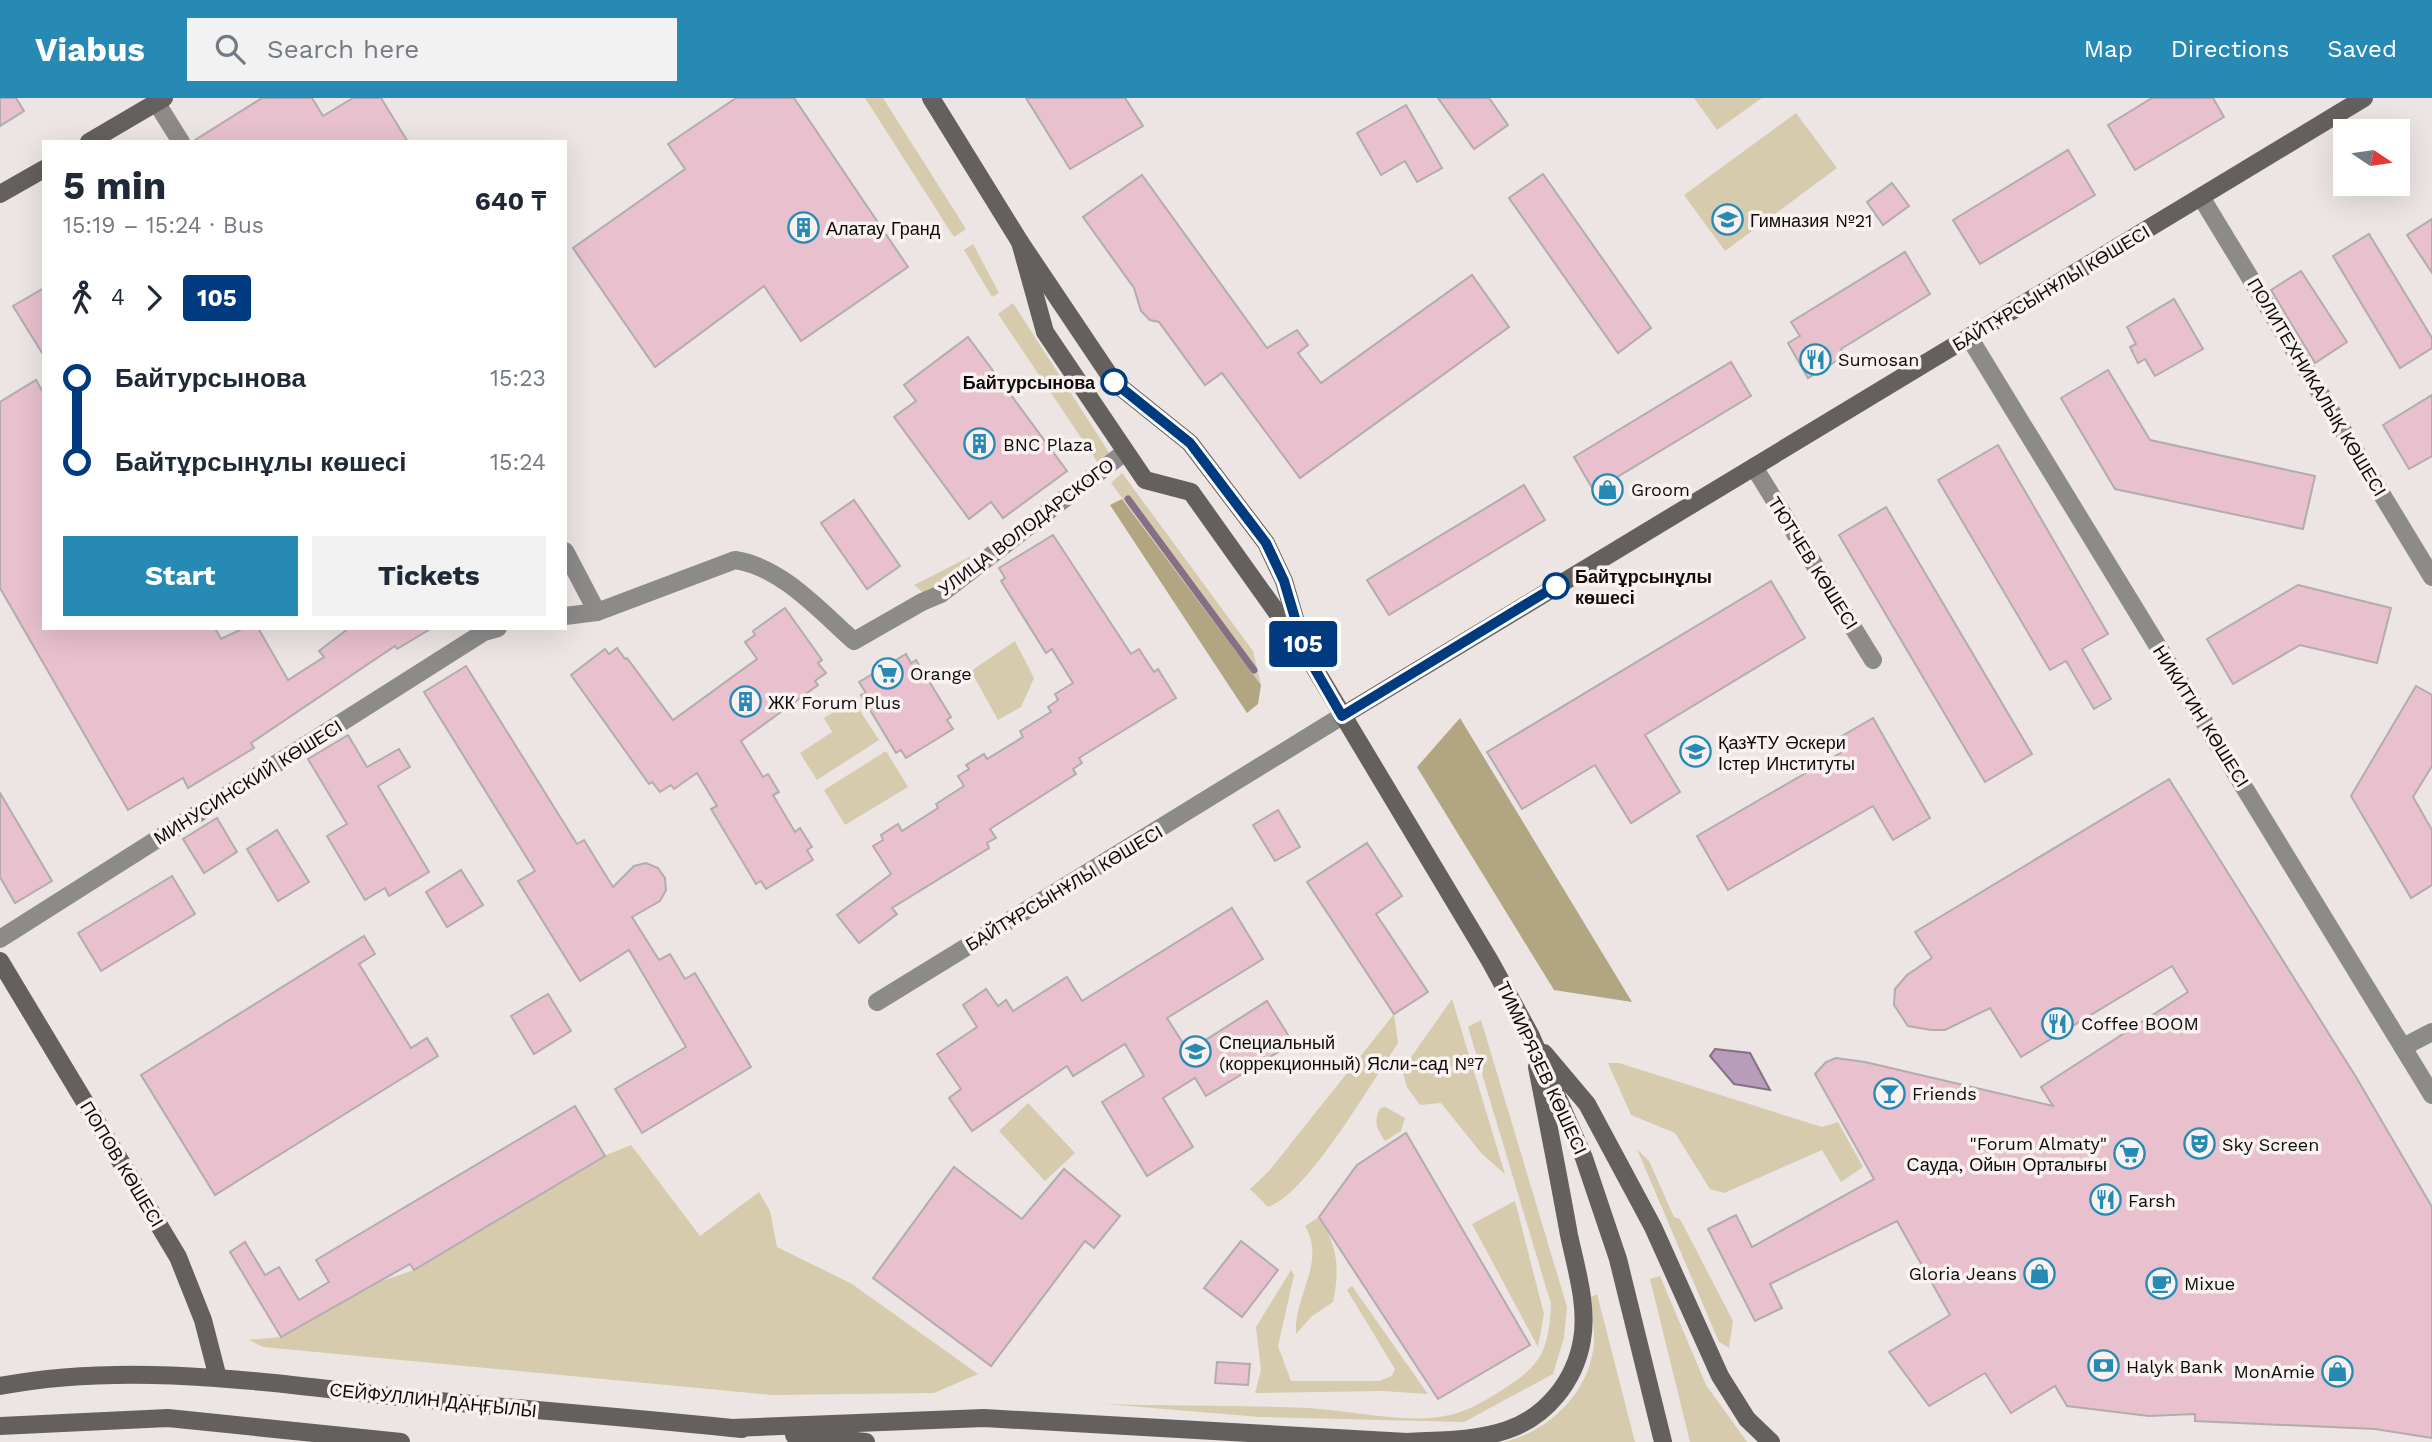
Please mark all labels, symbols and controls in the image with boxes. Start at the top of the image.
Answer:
search box [187,18,677,81]
text: Viabus [35,30,145,69]
icon: search [211,30,249,68]
text: Search here [267,34,419,64]
text: Map [2084,35,2133,63]
text: Directions [2171,35,2289,63]
text: Saved [2327,35,2397,63]
north arrow [2333,119,2410,196]
map controls [2333,119,2410,196]
text: 5 min [63,164,166,208]
text: 640 ₸ [475,186,546,216]
school or university icon: Гимназия №21 [1710,203,1744,237]
place label: Гимназия №21 [1750,210,1872,231]
building icon: Алатау Гранд [786,211,820,245]
text: 15:19 – 15:24 · Bus [63,212,264,239]
place label: Алатау Гранд [826,218,941,239]
street label: БАЙТҰРСЫНҰЛЫ КӨШЕСІ [1949,221,2153,355]
street label: ПОЛИТЕХНИКАЛЫҚ КӨШЕСІ [2243,274,2391,500]
icon: walk [63,279,101,317]
icon: forward [135,279,173,317]
text: 4 [111,284,125,311]
text: 105 [197,284,237,312]
restaurant icon: Sumosan [1798,342,1832,376]
place label: Sumosan [1838,349,1919,370]
text: Байтурсынова [115,363,306,393]
text: 15:23 [490,365,546,392]
marker: Байтурсынова [1101,369,1127,395]
place label: Байтурсынова [963,372,1096,393]
building icon: BNC Plaza [963,427,997,461]
place label: BNC Plaza [1003,434,1093,455]
text: Байтұрсынұлы көшесі [115,447,407,477]
text: 15:24 [490,449,546,476]
street label: УЛИЦА ВОЛОДАРСКОГО [934,454,1118,600]
shop icon: Groom [1591,472,1625,506]
place label: Groom [1631,479,1690,500]
street label: ТЮТЧЕВ КӨШЕСІ [1764,493,1862,633]
button: Start [63,536,298,616]
button: Tickets [312,536,546,616]
place label: Байтұрсынұлы көшесі [1575,566,1712,608]
marker: Байтұрсынұлы көшесі [1543,573,1569,599]
line badge: 105 [1263,621,1343,667]
text: 105 [1283,630,1323,658]
street label: НИКИТИН КӨШЕСІ [2149,641,2253,791]
supermarket icon: Orange [870,656,904,690]
place label: Orange [910,663,972,684]
building icon: ЖК Forum Plus [728,685,762,719]
place label: ЖК Forum Plus [768,692,901,713]
street label: МИНУСИНСКИЙ КӨШЕСІ [150,715,346,849]
place label: ҚазҰТУ Әскери Істер Институты [1718,732,1855,774]
school or university icon: ҚазҰТУ Әскери Істер Институты [1678,735,1712,769]
street label: БАЙТҰРСЫНҰЛЫ КӨШЕСІ [962,821,1166,955]
street label: ТИМИРЯЗЕВ КӨШЕСІ [1493,978,1591,1158]
restaurant icon: Coffee BOOM [2041,1006,2075,1040]
place label: Coffee BOOM [2081,1013,2199,1034]
place label: Специальный (коррекционный) Ясли-сад №7 [1219,1032,1484,1074]
school or university icon: Специальный (коррекционный) Ясли-сад №7 [1179,1035,1213,1069]
bar icon: Friends [1872,1076,1906,1110]
place label: Friends [1912,1083,1977,1104]
street label: ПОПОВ КӨШЕСІ [76,1097,168,1231]
theatre icon: Sky Screen [2182,1127,2216,1161]
place label: "Forum Almaty" Сауда, Ойын Орталығы [1906,1133,2107,1175]
place label: Sky Screen [2222,1134,2319,1155]
supermarket icon: "Forum Almaty" Сауда, Ойын Орталығы [2113,1136,2147,1170]
restaurant icon: Farsh [2088,1183,2122,1217]
place label: Farsh [2128,1190,2176,1211]
shop icon: Gloria Jeans [2023,1256,2057,1290]
place label: Gloria Jeans [1909,1263,2017,1284]
cafe icon: Mixue [2144,1266,2178,1300]
place label: Mixue [2184,1273,2235,1294]
bank icon: Halyk Bank [2086,1349,2120,1383]
shop icon: MonAmie [2321,1354,2355,1388]
place label: Halyk Bank [2126,1356,2223,1377]
place label: MonAmie [2234,1361,2315,1382]
street label: СЕЙФУЛЛИН ДАҢҒЫЛЫ [328,1379,538,1421]

